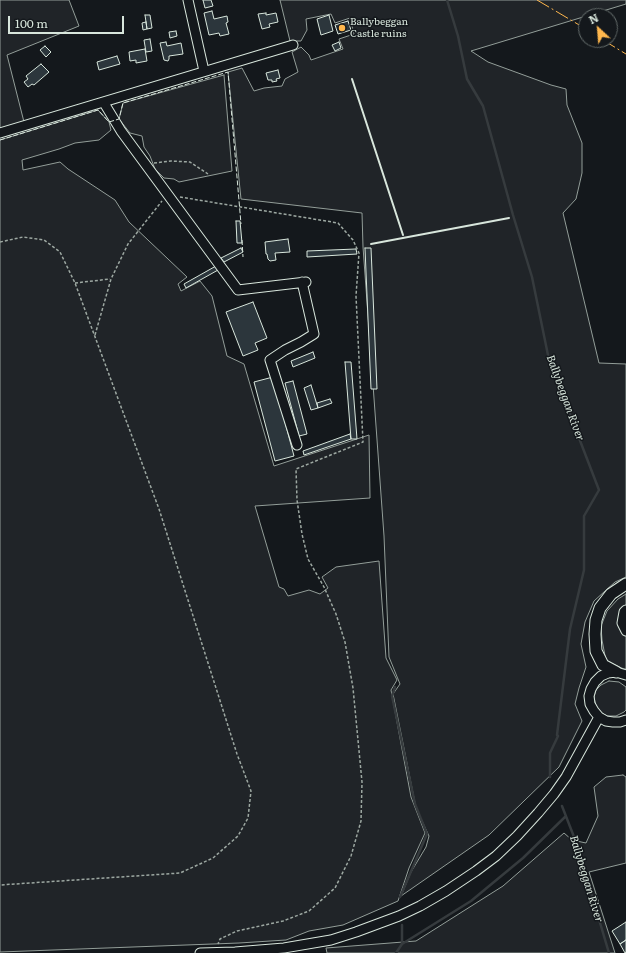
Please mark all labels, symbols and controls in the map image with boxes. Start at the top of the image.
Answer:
scale bar [10,8,126,34]
north arrow [578,8,618,48]
text: N [586,9,601,27]
text: 100 m [15,14,48,32]
place label: Ballybeggan Castle ruins [350,16,408,40]
marker: Ballybeggan Castle ruins [337,23,347,33]
water label: Ballybeggan River [543,353,587,443]
water label: Ballybeggan River [566,834,606,924]

